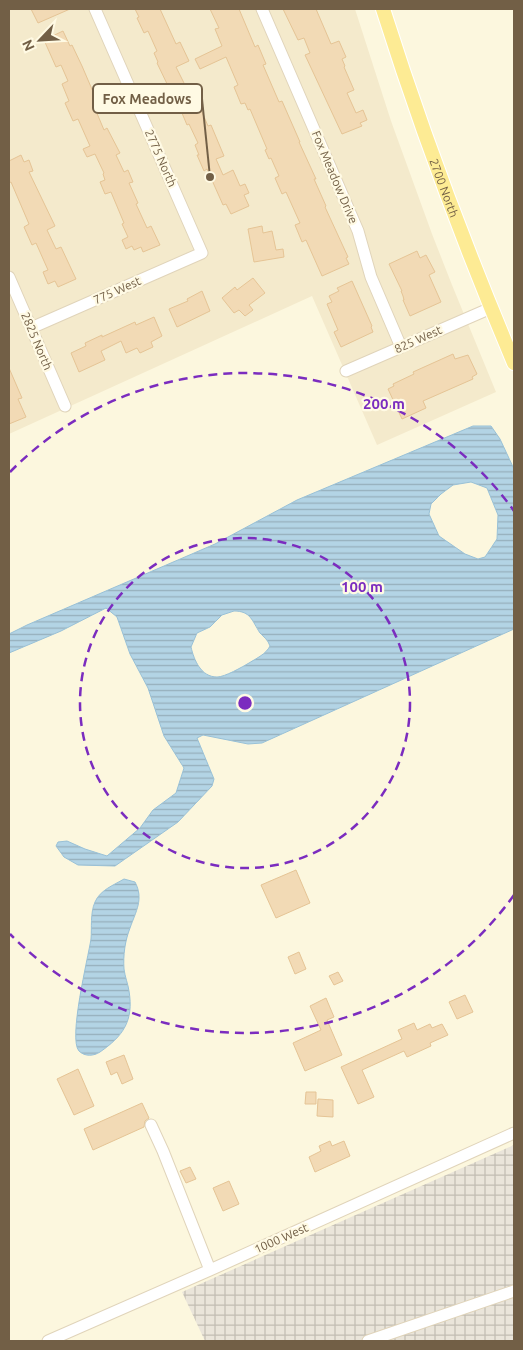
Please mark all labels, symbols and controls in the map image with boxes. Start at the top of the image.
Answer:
north arrow [15,15,65,65]
text: N [19,37,38,54]
callout: Fox Meadows [93,84,202,113]
text: Fox Meadows [102,91,192,107]
street label: 2775 North [143,127,179,189]
street label: Fox Meadow Drive [310,129,360,225]
street label: 2700 North [428,157,461,219]
street label: 775 West [91,274,143,306]
street label: 2825 North [19,310,55,372]
street label: 825 West [392,323,444,355]
text: 200 m [363,395,405,412]
text: 100 m [341,578,383,595]
centre of rings [236,694,254,712]
street label: 1000 West [252,1220,310,1256]

